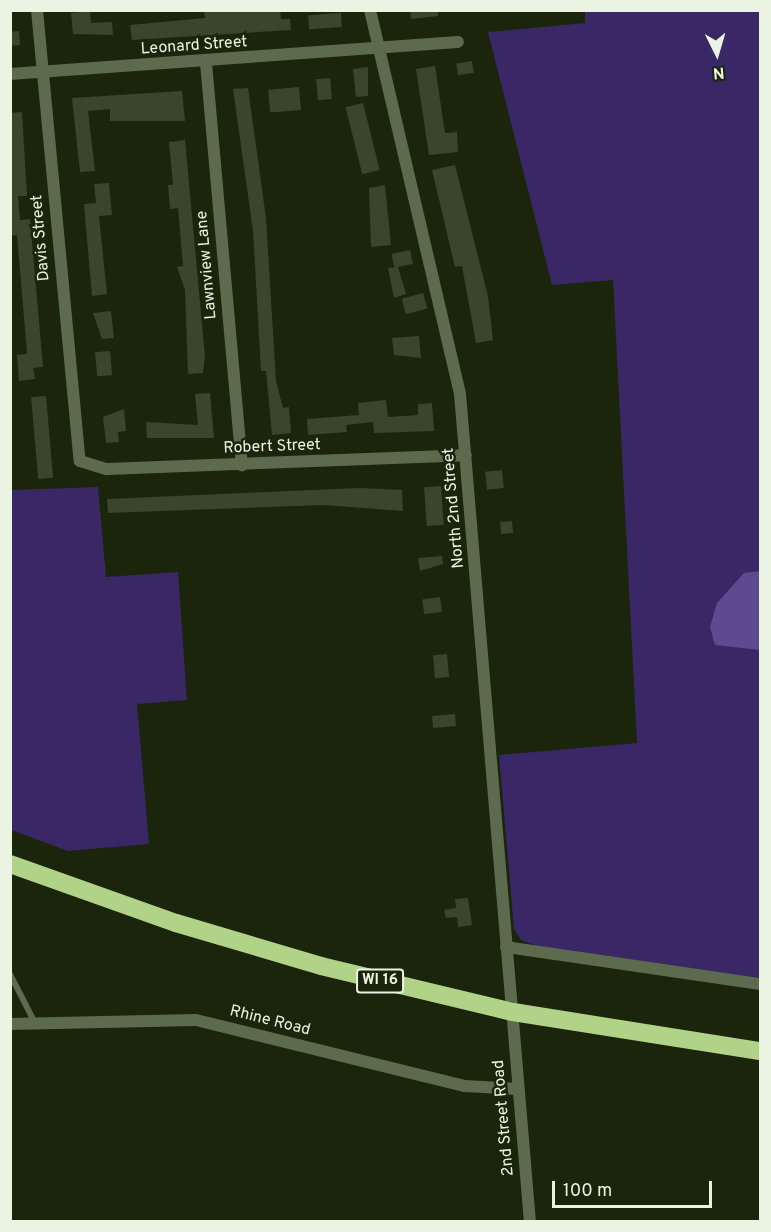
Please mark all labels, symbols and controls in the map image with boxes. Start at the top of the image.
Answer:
north arrow [687,24,747,84]
street label: Leonard Street [140,33,248,59]
text: N [712,61,725,82]
street label: Davis Street [28,194,54,282]
street label: Lawnview Lane [193,210,221,320]
street label: Robert Street [223,436,321,458]
street label: North 2nd Street [439,447,469,569]
road number: WI 16 [356,969,404,993]
street label: Rhine Road [228,1002,312,1040]
street label: 2nd Street Road [489,1059,519,1177]
scale bar [555,1169,716,1207]
text: 100 m [563,1180,612,1203]

